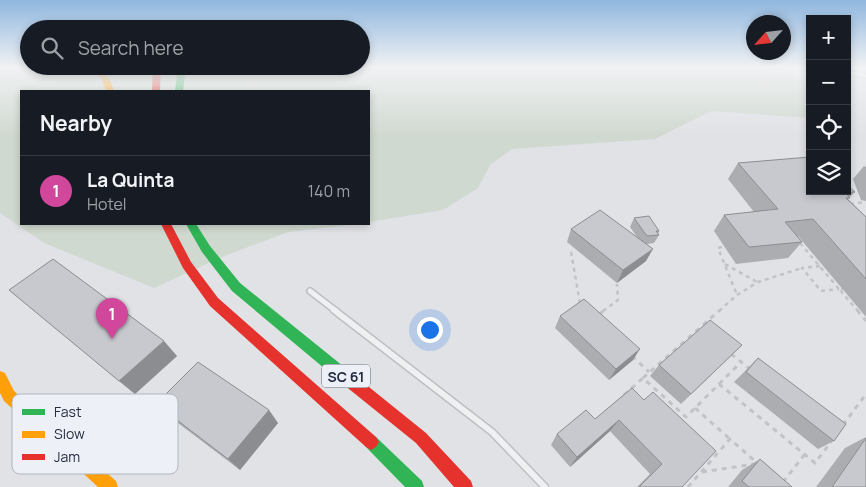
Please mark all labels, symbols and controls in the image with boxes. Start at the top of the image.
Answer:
north arrow [746,15,791,60]
map controls [806,15,851,195]
button: + [806,15,851,60]
search box [20,20,370,75]
icon: search [38,34,66,62]
text: Search here [78,35,184,61]
button: − [806,60,851,105]
button: locate [806,105,851,150]
text: Nearby [40,109,112,137]
button: layers [806,150,851,195]
text: La Quinta [87,167,174,193]
text: 1 [52,180,60,202]
text: 140 m [308,180,350,202]
text: Hotel [87,193,127,215]
pin: 1 [96,298,128,339]
your location [417,317,443,343]
road number: SC 61 [322,364,370,388]
legend [12,394,178,474]
text: Fast [54,402,82,421]
text: Slow [54,424,85,443]
text: Jam [54,447,80,466]

